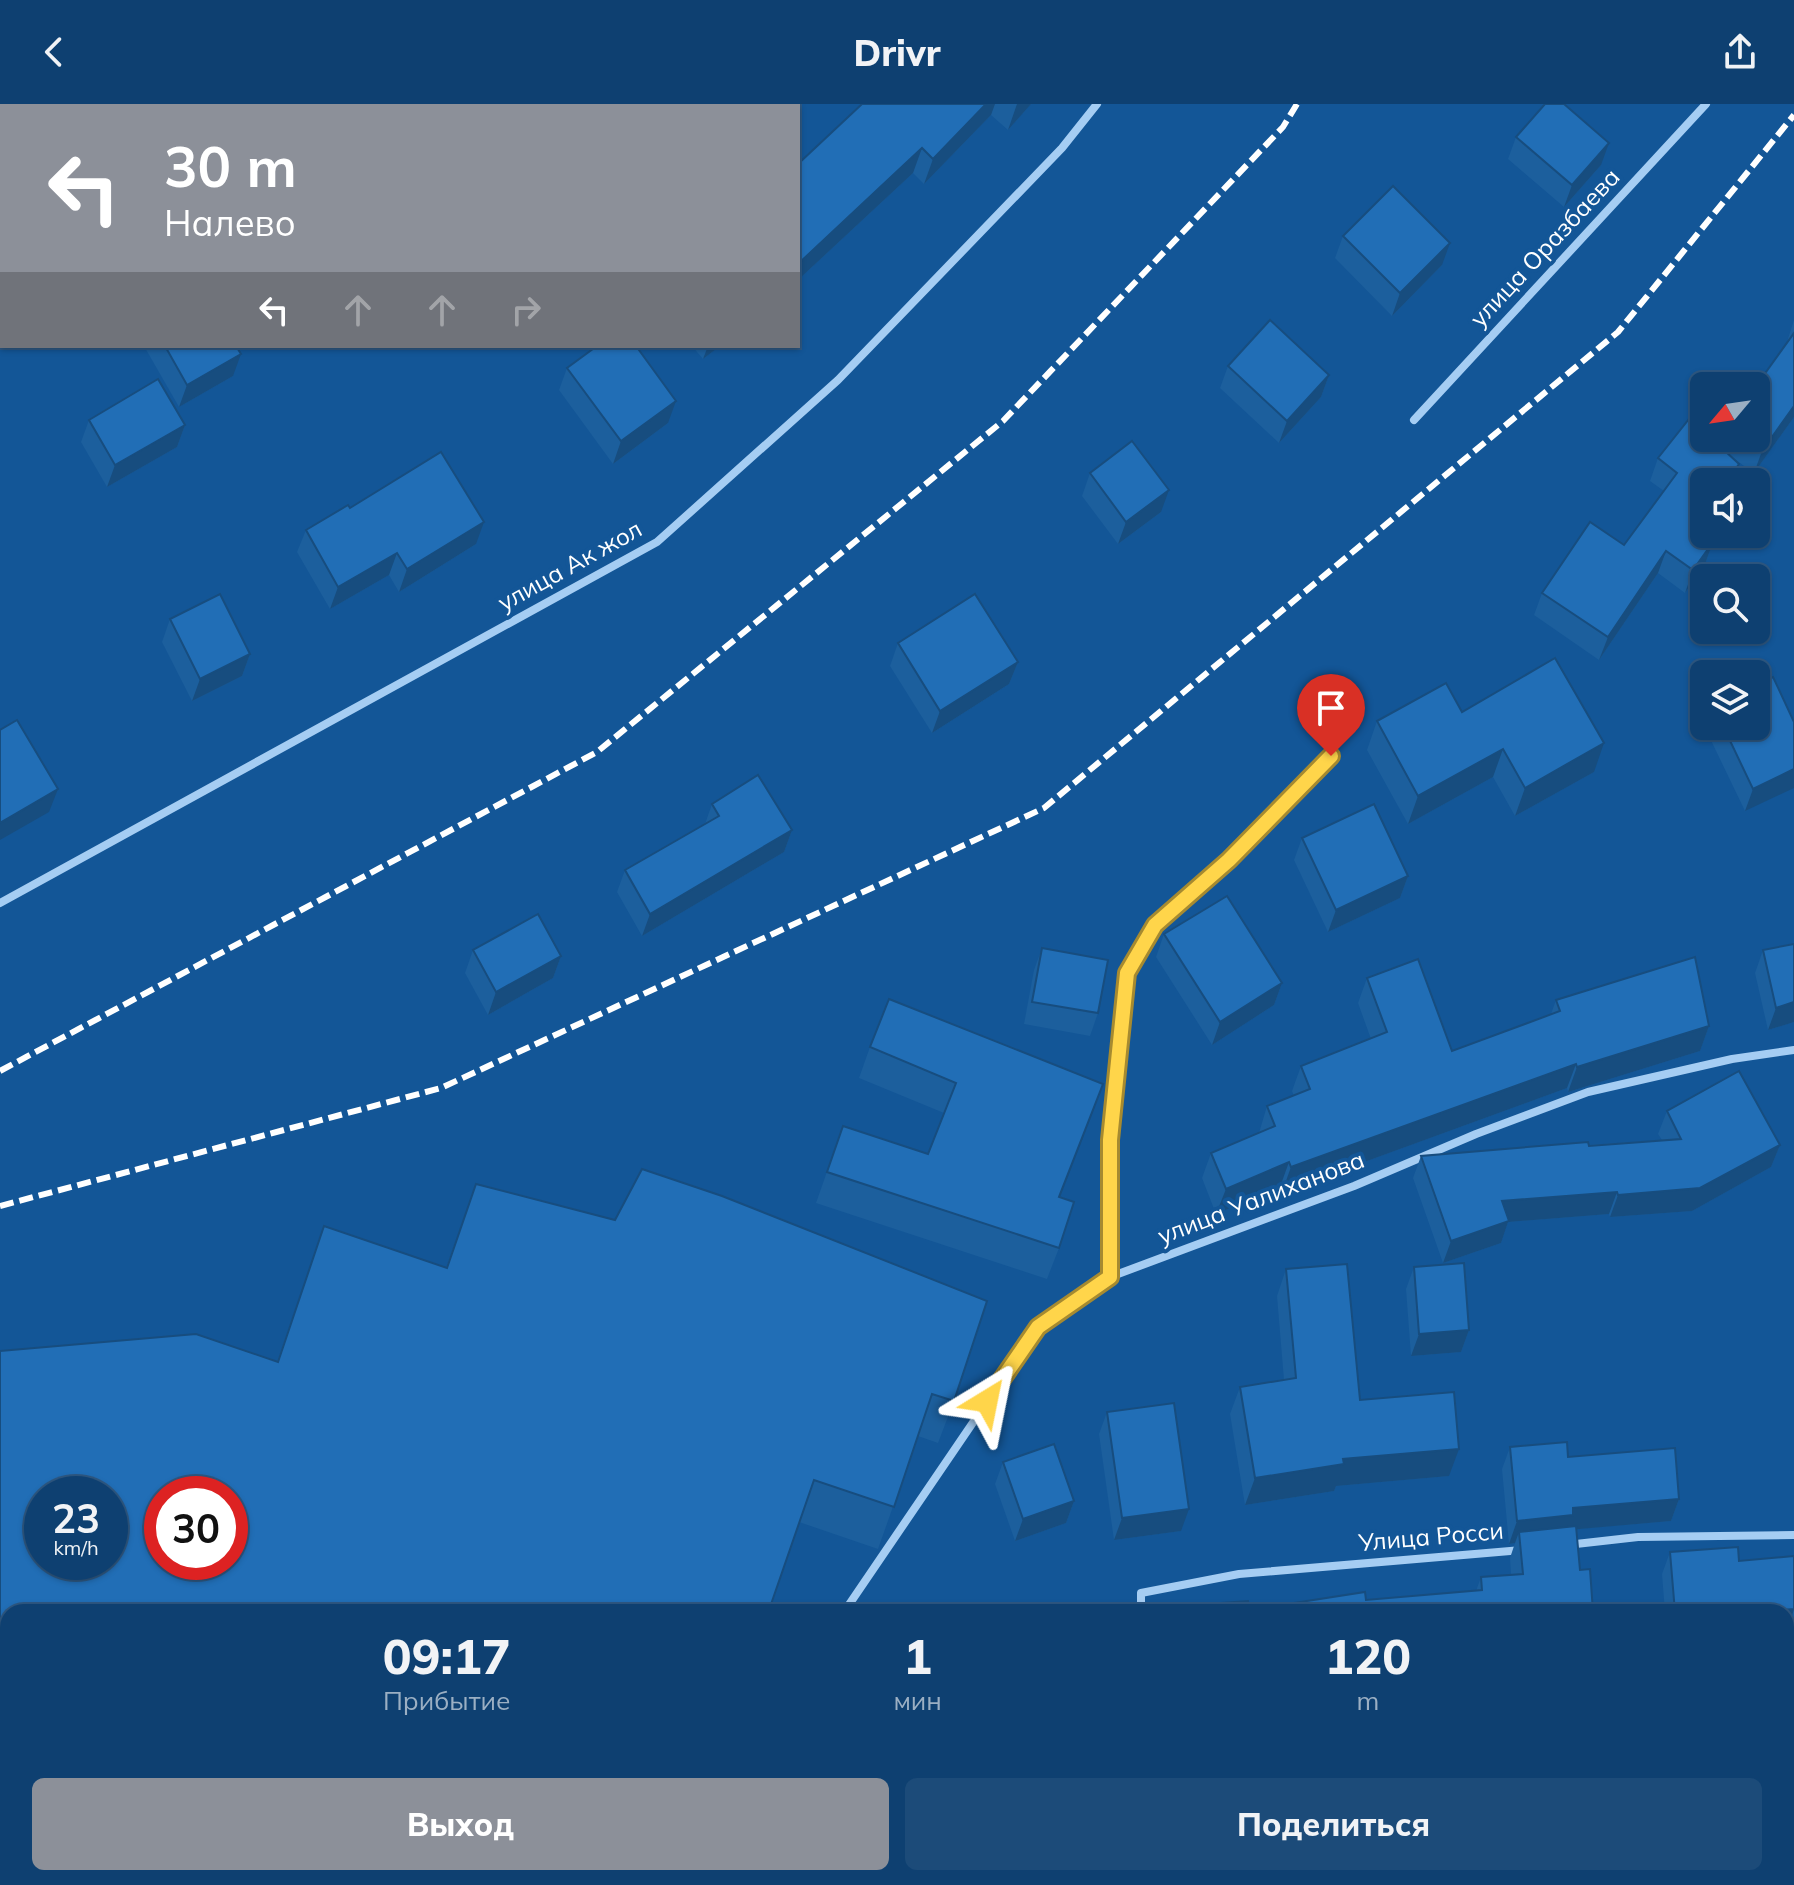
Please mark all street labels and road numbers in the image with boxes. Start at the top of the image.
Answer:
street label: улица Оразбаева [1463,162,1626,333]
street label: улица Ак жол [492,513,647,617]
street label: улица Уалиханова [1153,1144,1368,1250]
street label: Улица Росси [1356,1515,1505,1557]

